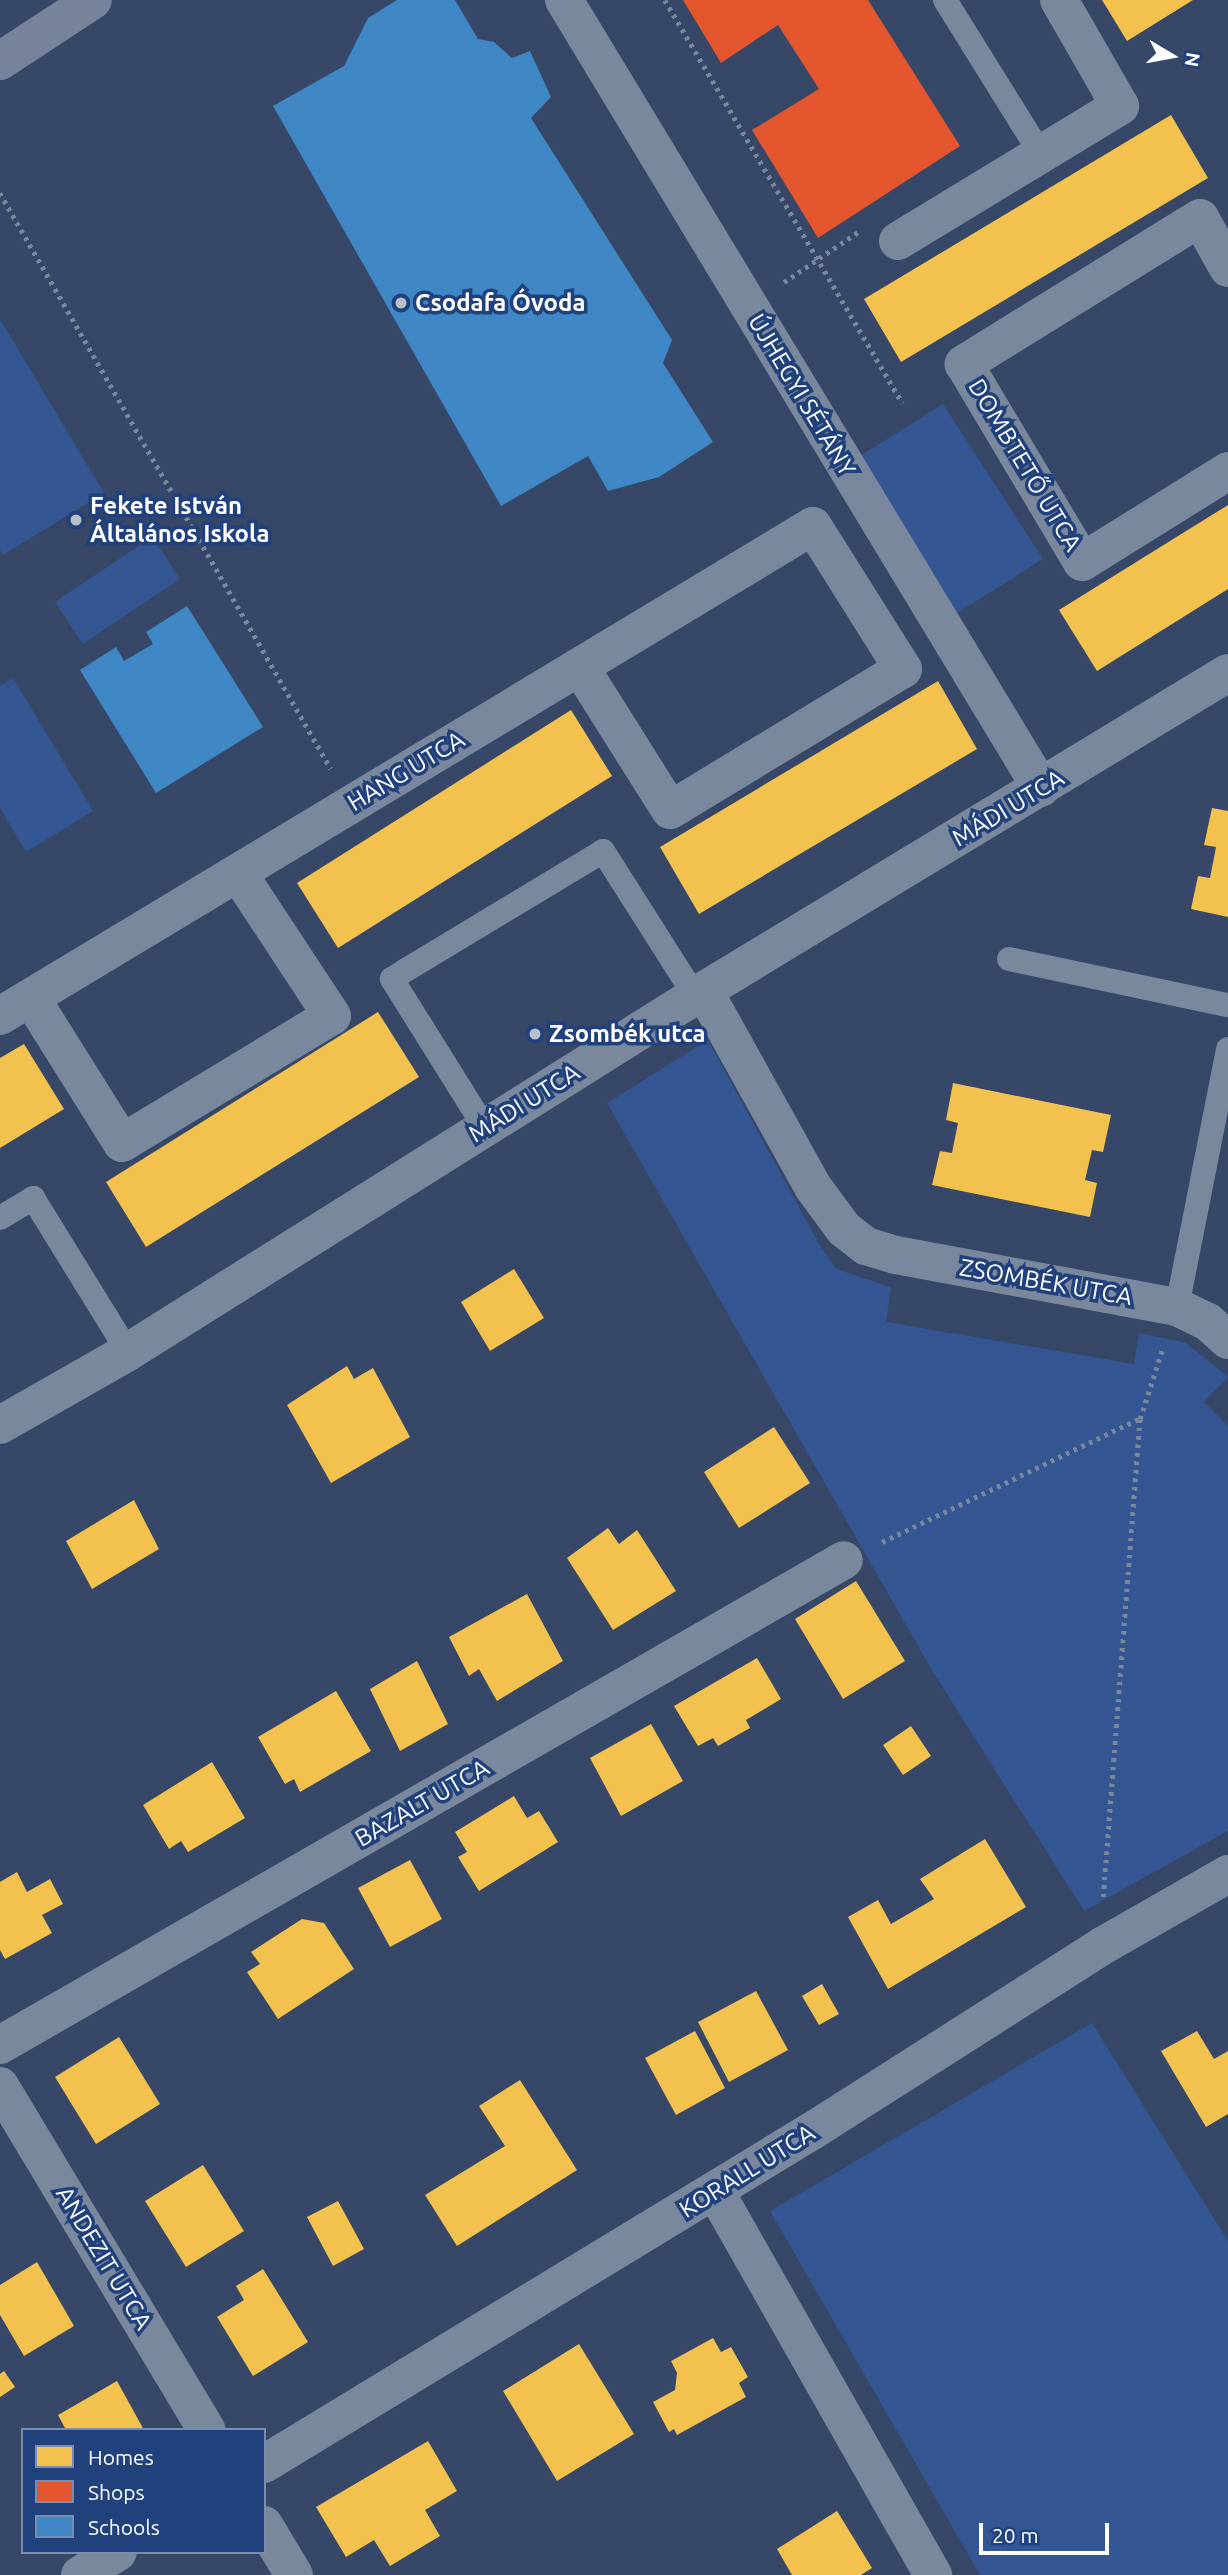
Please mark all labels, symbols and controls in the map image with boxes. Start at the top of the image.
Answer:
north arrow [1137,21,1207,91]
text: N [1181,51,1205,69]
place label: Csodafa Óvoda [415,289,585,317]
marker: Csodafa Óvoda [393,295,409,311]
street label: ÚJHEGYI SÉTÁNY [742,309,862,481]
street label: DOMBTETŐ UTCA [962,374,1088,556]
place label: Fekete István Általános Iskola [90,492,270,548]
marker: Fekete István Általános Iskola [68,512,84,528]
street label: HANG UTCA [342,725,470,817]
street label: MÁDI UTCA [947,763,1069,853]
place label: Zsombék utca [549,1020,706,1048]
marker: Zsombék utca [527,1026,543,1042]
street label: MÁDI UTCA [463,1058,585,1148]
street label: ZSOMBÉK UTCA [957,1253,1135,1311]
street label: BAZALT UTCA [350,1753,494,1853]
street label: KORALL UTCA [674,2118,820,2224]
street label: ANDEZIT UTCA [50,2181,158,2335]
legend [21,2428,266,2554]
text: Homes [88,2445,154,2469]
text: Shops [88,2480,145,2504]
scale bar [983,2508,1112,2552]
text: Schools [88,2515,160,2539]
text: 20 m [992,2523,1039,2547]

